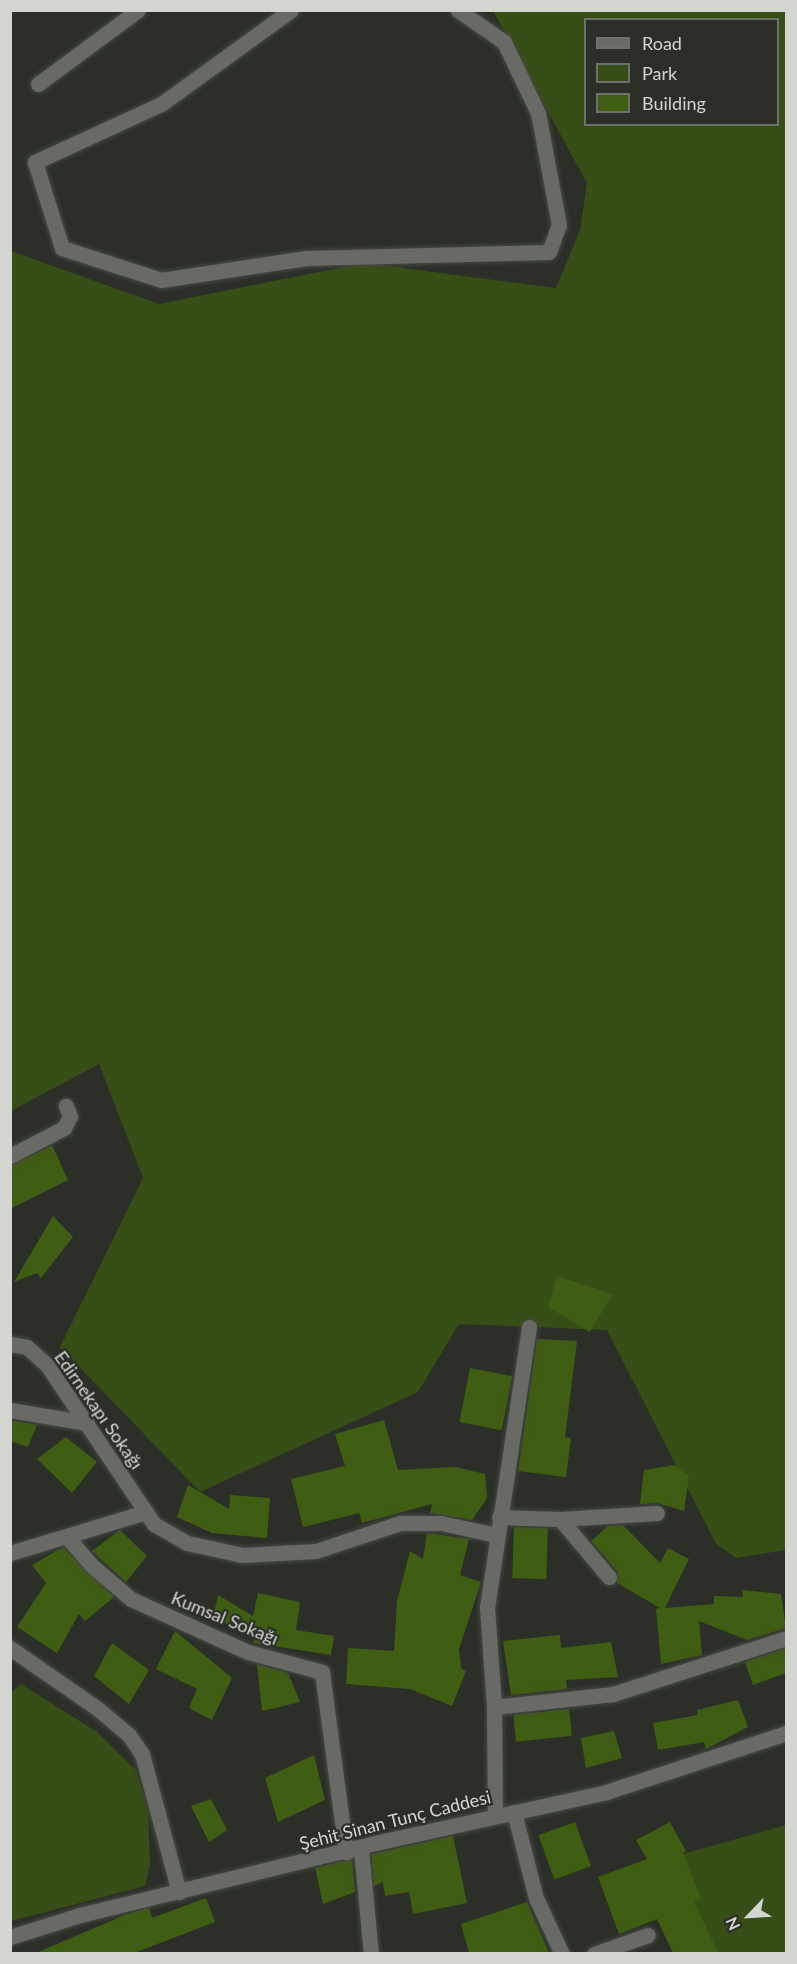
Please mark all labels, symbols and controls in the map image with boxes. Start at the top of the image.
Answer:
legend [584,18,779,126]
text: Road [642,32,682,54]
text: Park [642,62,677,84]
text: Building [642,92,706,114]
street label: Edirnekapı Sokağı [50,1347,148,1473]
street label: Kumsal Sokağı [168,1587,282,1649]
street label: Şehit Sinan Tunç Caddesi [297,1786,493,1854]
north arrow [719,1886,779,1946]
text: N [721,1914,743,1933]

